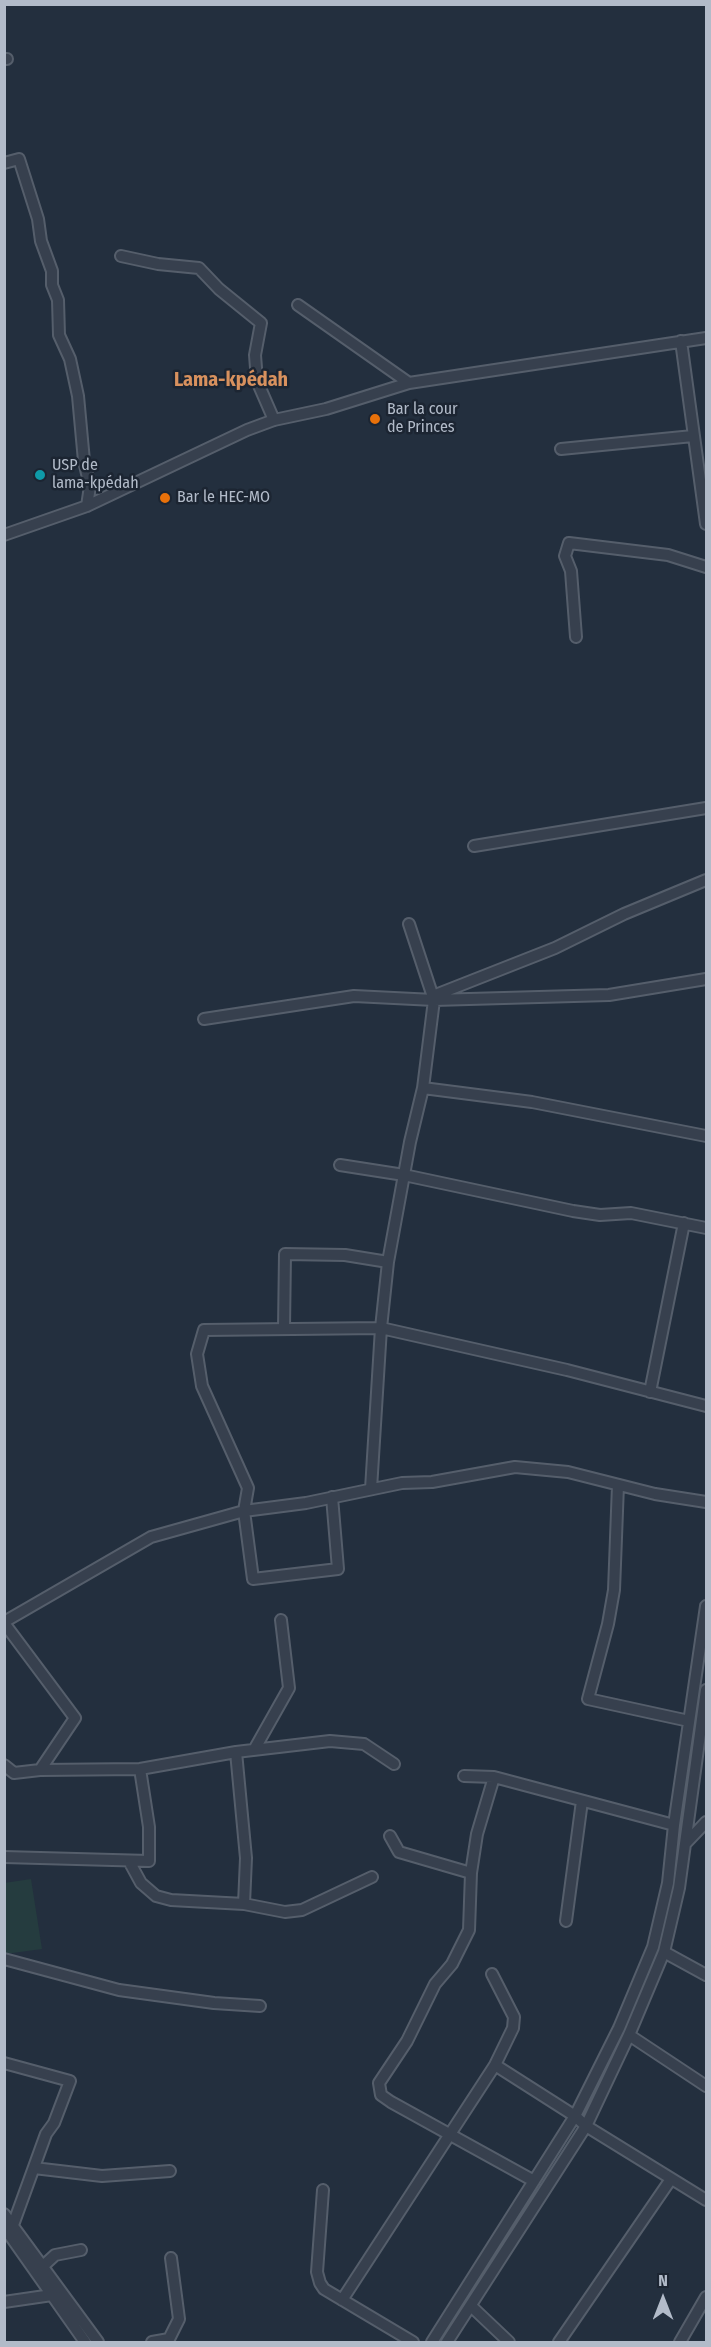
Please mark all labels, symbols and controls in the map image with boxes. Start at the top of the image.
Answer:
district label: Lama-kpédah [174,368,288,392]
place label: Bar la cour de Princes [387,400,458,438]
marker: Bar la cour de Princes [368,412,382,426]
place label: USP de lama-kpédah [52,456,139,494]
marker: USP de lama-kpédah [33,468,47,482]
place label: Bar le HEC-MO [177,488,270,508]
marker: Bar le HEC-MO [158,491,172,505]
north arrow [633,2269,693,2329]
text: N [658,2271,668,2290]

